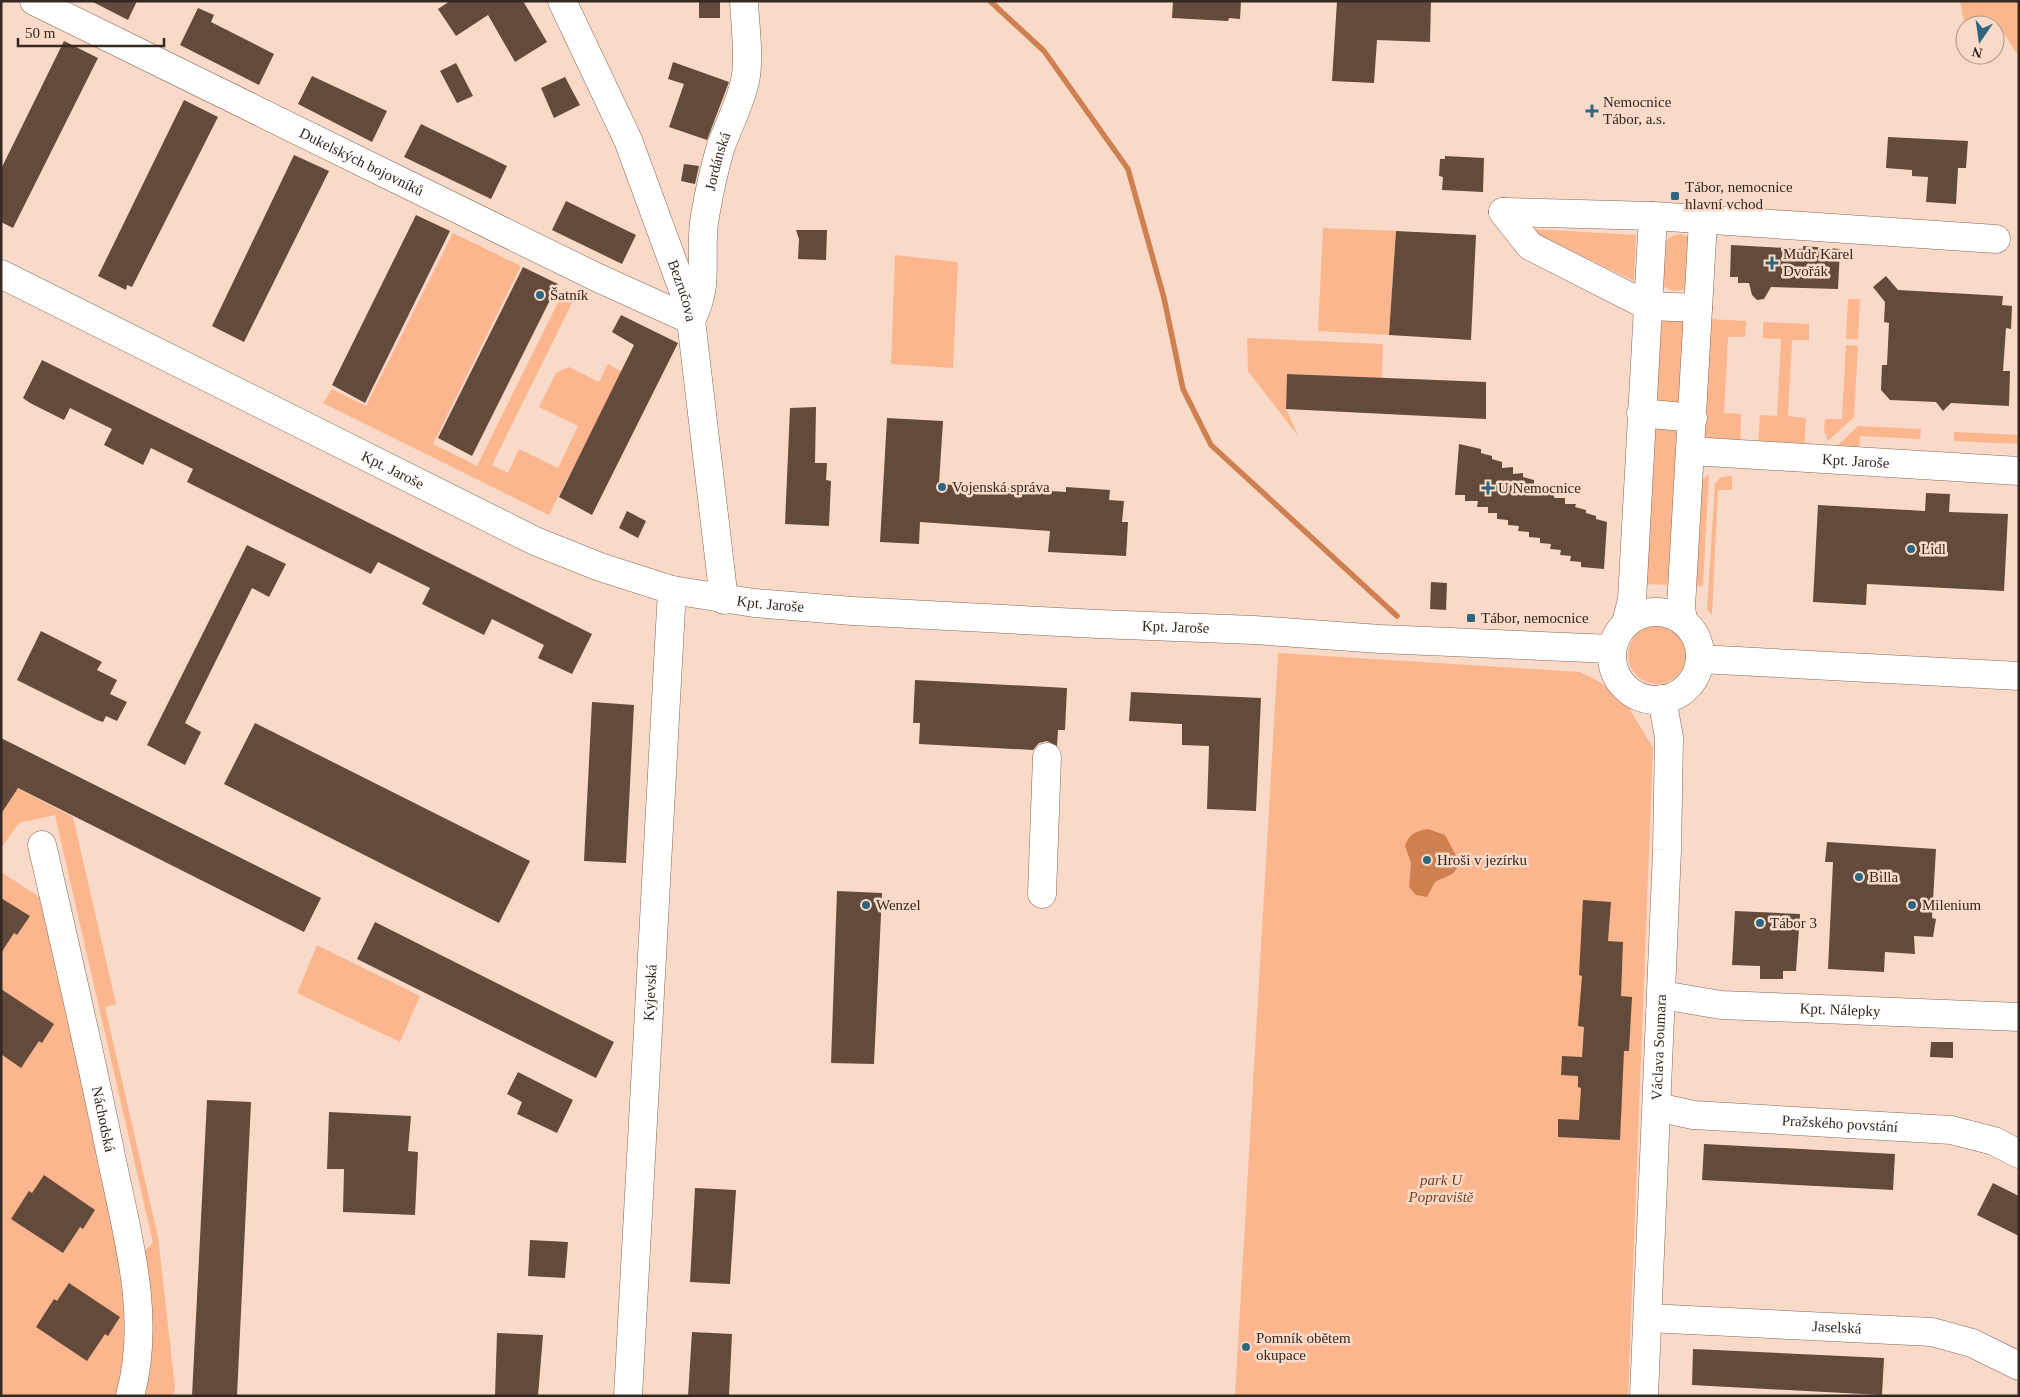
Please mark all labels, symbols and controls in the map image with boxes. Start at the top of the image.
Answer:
scale bar [18,15,164,47]
north arrow [1955,15,2005,65]
text: 50 m [25,25,56,41]
text: N [1971,44,1984,61]
place label: Nemocnice Tábor, a.s. [1603,94,1672,127]
marker: Nemocnice Tábor, a.s. [1585,104,1599,118]
street label: Dukelských bojovníků [297,125,427,199]
street label: Jordánská [702,129,734,192]
place label: Tábor, nemocnice hlavní vchod [1685,179,1793,212]
marker: Tábor, nemocnice hlavní vchod [1669,190,1681,202]
place label: Mudr Karel Dvořák [1783,246,1853,279]
marker: Mudr Karel Dvořák [1765,256,1779,270]
street label: Bezručova [665,257,699,323]
place label: Šatník [550,287,589,303]
marker: Šatník [534,289,546,301]
street label: Kpt. Jaroše [359,448,427,492]
street label: Kpt. Jaroše [1821,451,1890,471]
place label: Vojenská správa [952,479,1050,495]
place label: U Nemocnice [1498,480,1581,496]
marker: Vojenská správa [936,481,948,493]
marker: U Nemocnice [1482,482,1494,494]
place label: Lidl [1921,541,1946,557]
marker: Lidl [1905,543,1917,555]
street label: Kpt. Jaroše [736,592,805,615]
place label: Tábor, nemocnice [1481,610,1589,626]
marker: Tábor, nemocnice [1465,612,1477,624]
street label: Kpt. Jaroše [1142,618,1210,636]
place label: Hroši v jezírku [1437,852,1527,868]
marker: Hroši v jezírku [1421,854,1433,866]
place label: Billa [1869,869,1899,885]
marker: Billa [1853,871,1865,883]
place label: Wenzel [876,897,921,913]
place label: Milenium [1922,897,1981,913]
marker: Wenzel [860,899,872,911]
marker: Milenium [1906,899,1918,911]
place label: Tábor 3 [1770,915,1817,931]
marker: Tábor 3 [1754,917,1766,929]
street label: Kyjevská [640,964,660,1021]
street label: Václava Soumara [1648,994,1669,1101]
street label: Kpt. Nálepky [1799,1000,1881,1019]
street label: Náchodská [89,1085,118,1154]
street label: Pražského povstání [1781,1112,1898,1135]
park label: park U Popraviště [1408,1172,1474,1205]
street label: Jaselská [1812,1318,1862,1337]
place label: Pomník obětem okupace [1256,1330,1351,1363]
marker: Pomník obětem okupace [1240,1341,1252,1353]

